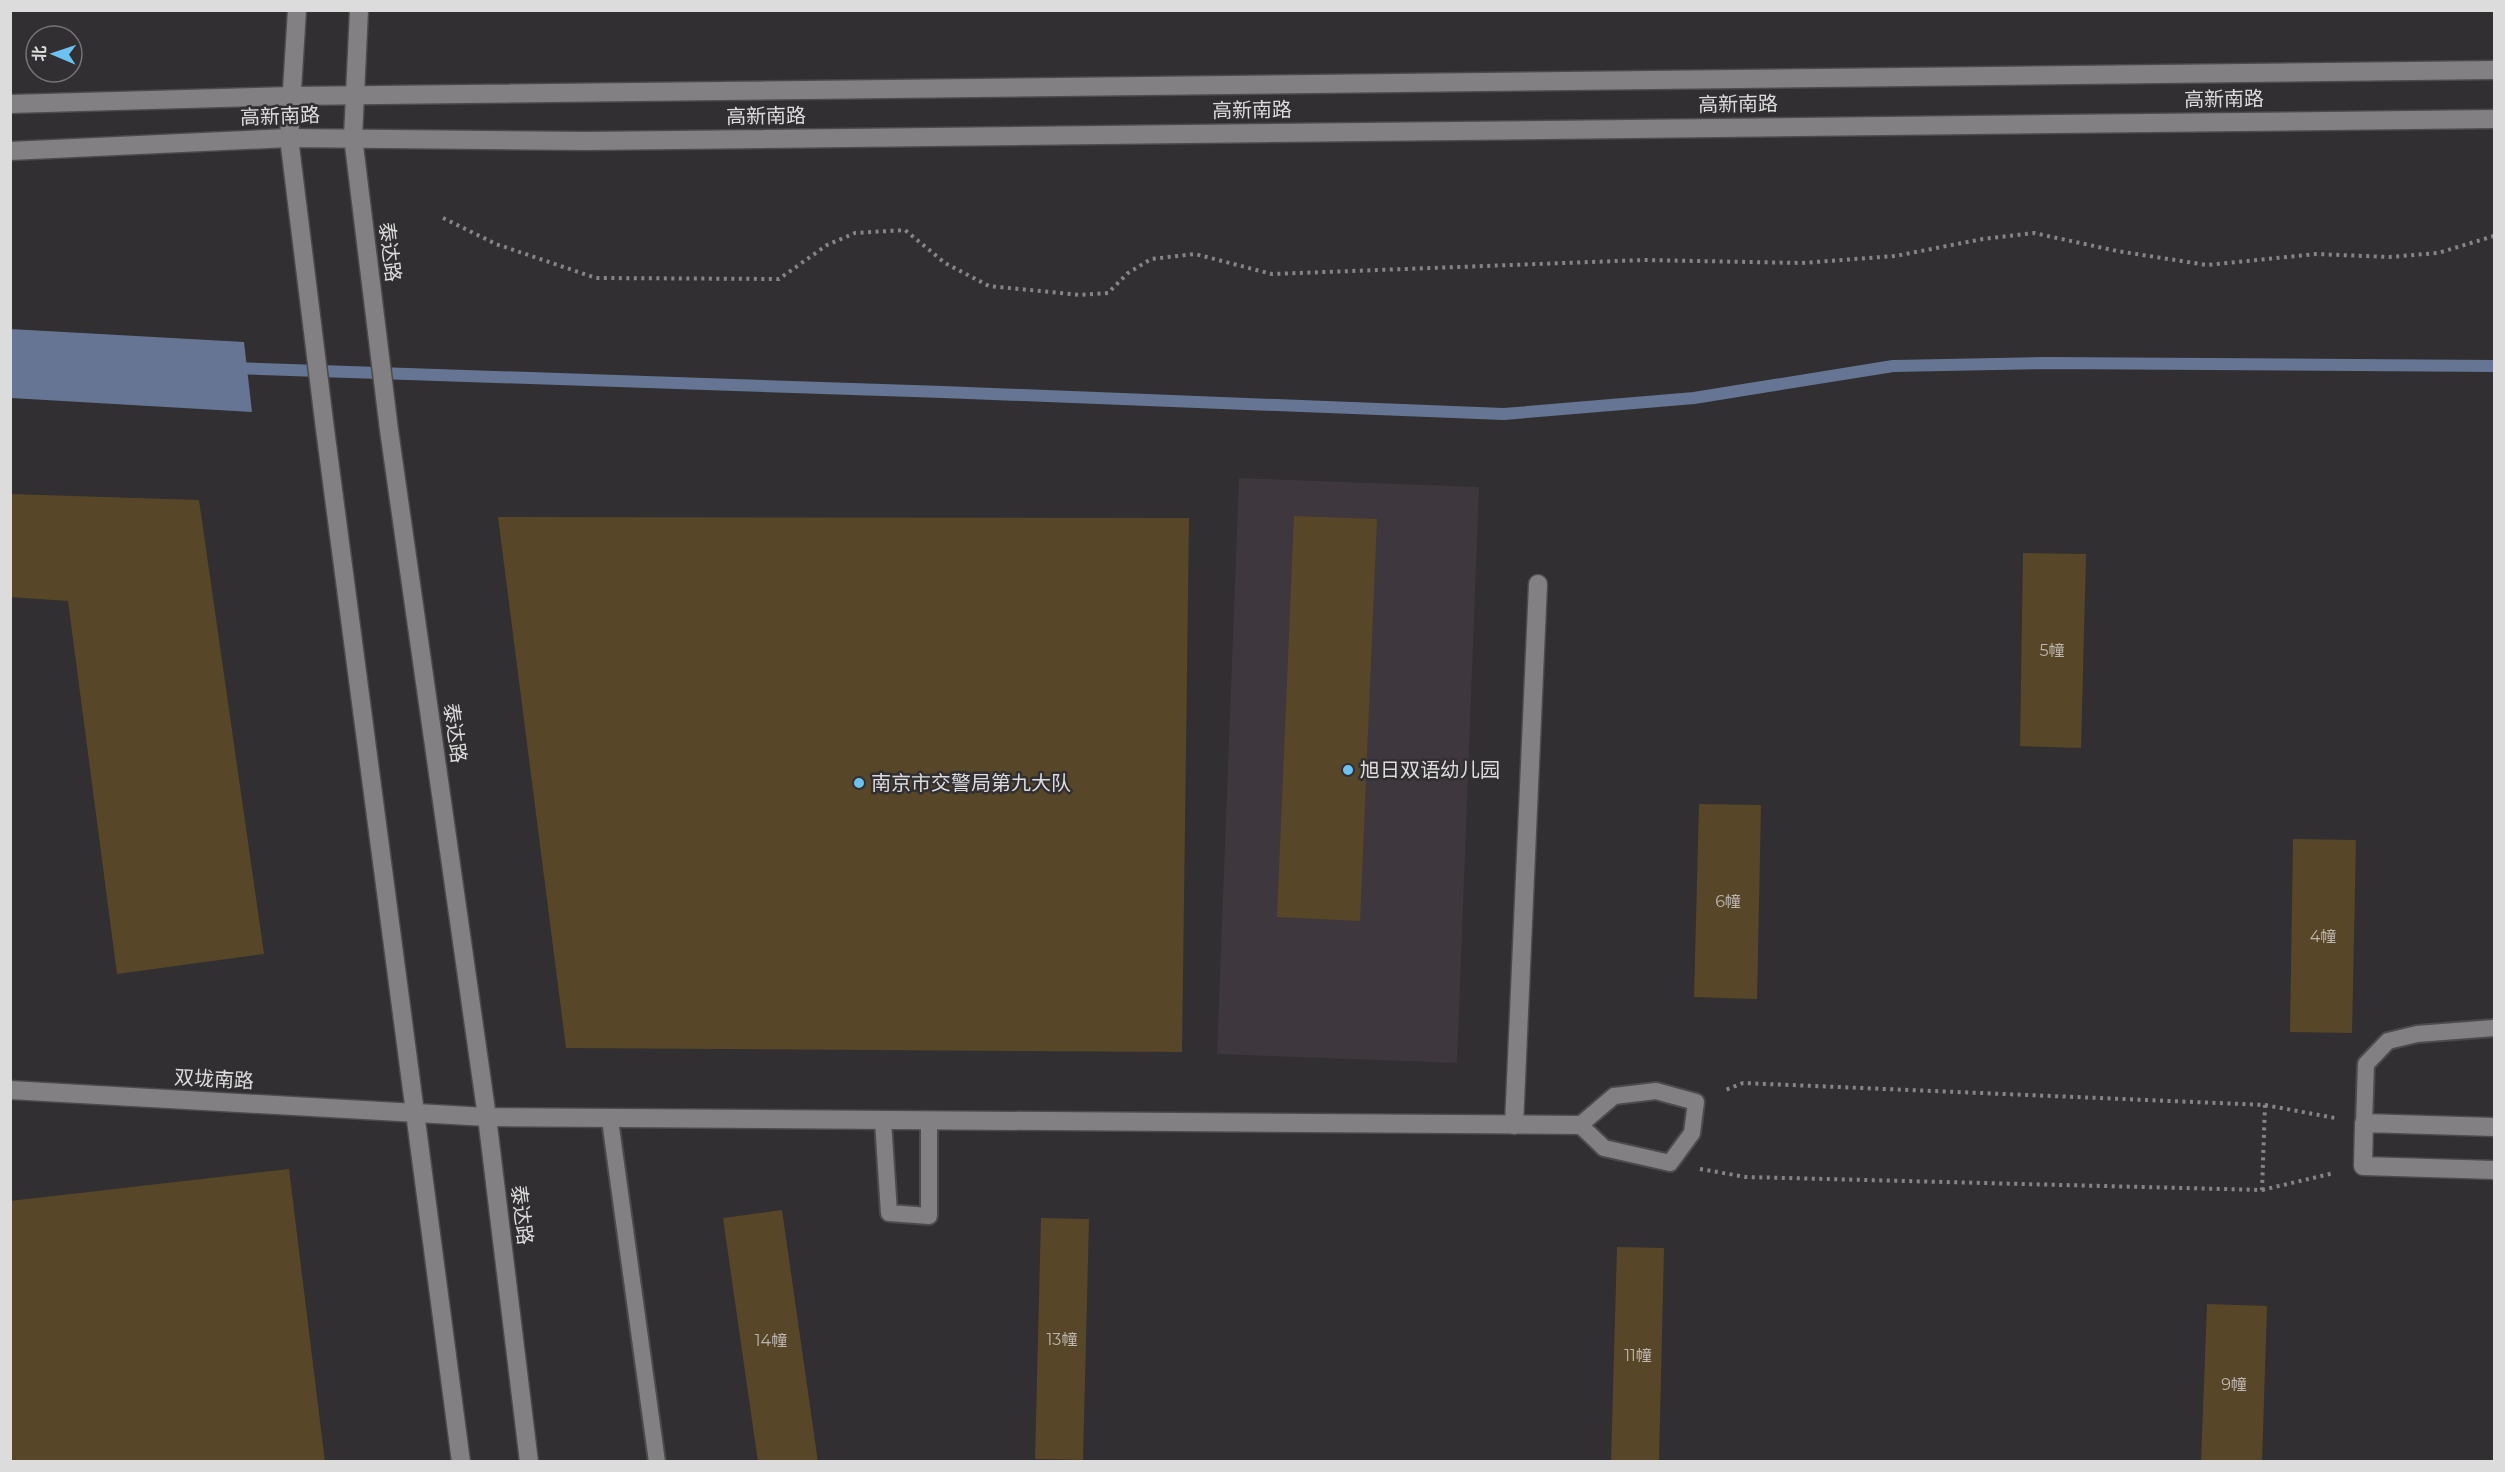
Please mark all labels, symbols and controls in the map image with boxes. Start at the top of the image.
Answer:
north arrow [24,24,84,84]
text: 北 [30,45,49,62]
street label: 高新南路 [2184,86,2264,112]
street label: 高新南路 [1698,91,1778,117]
street label: 高新南路 [1212,97,1292,123]
street label: 高新南路 [240,103,320,129]
street label: 高新南路 [726,103,806,129]
street label: 泰达路 [374,221,406,283]
house number: 5幢 [2039,641,2065,660]
street label: 泰达路 [439,702,471,764]
place label: 旭日双语幼儿园 [1360,758,1500,782]
marker: 旭日双语幼儿园 [1341,763,1355,777]
place label: 南京市交警局第九大队 [871,771,1071,795]
marker: 南京市交警局第九大队 [852,776,866,790]
house number: 6幢 [1715,892,1741,911]
house number: 4幢 [2310,927,2336,946]
street label: 双垅南路 [173,1065,255,1093]
street label: 泰达路 [506,1184,538,1246]
house number: 13幢 [1047,1330,1077,1349]
house number: 14幢 [755,1331,787,1350]
house number: 11幢 [1624,1346,1652,1365]
house number: 9幢 [2221,1375,2247,1394]

